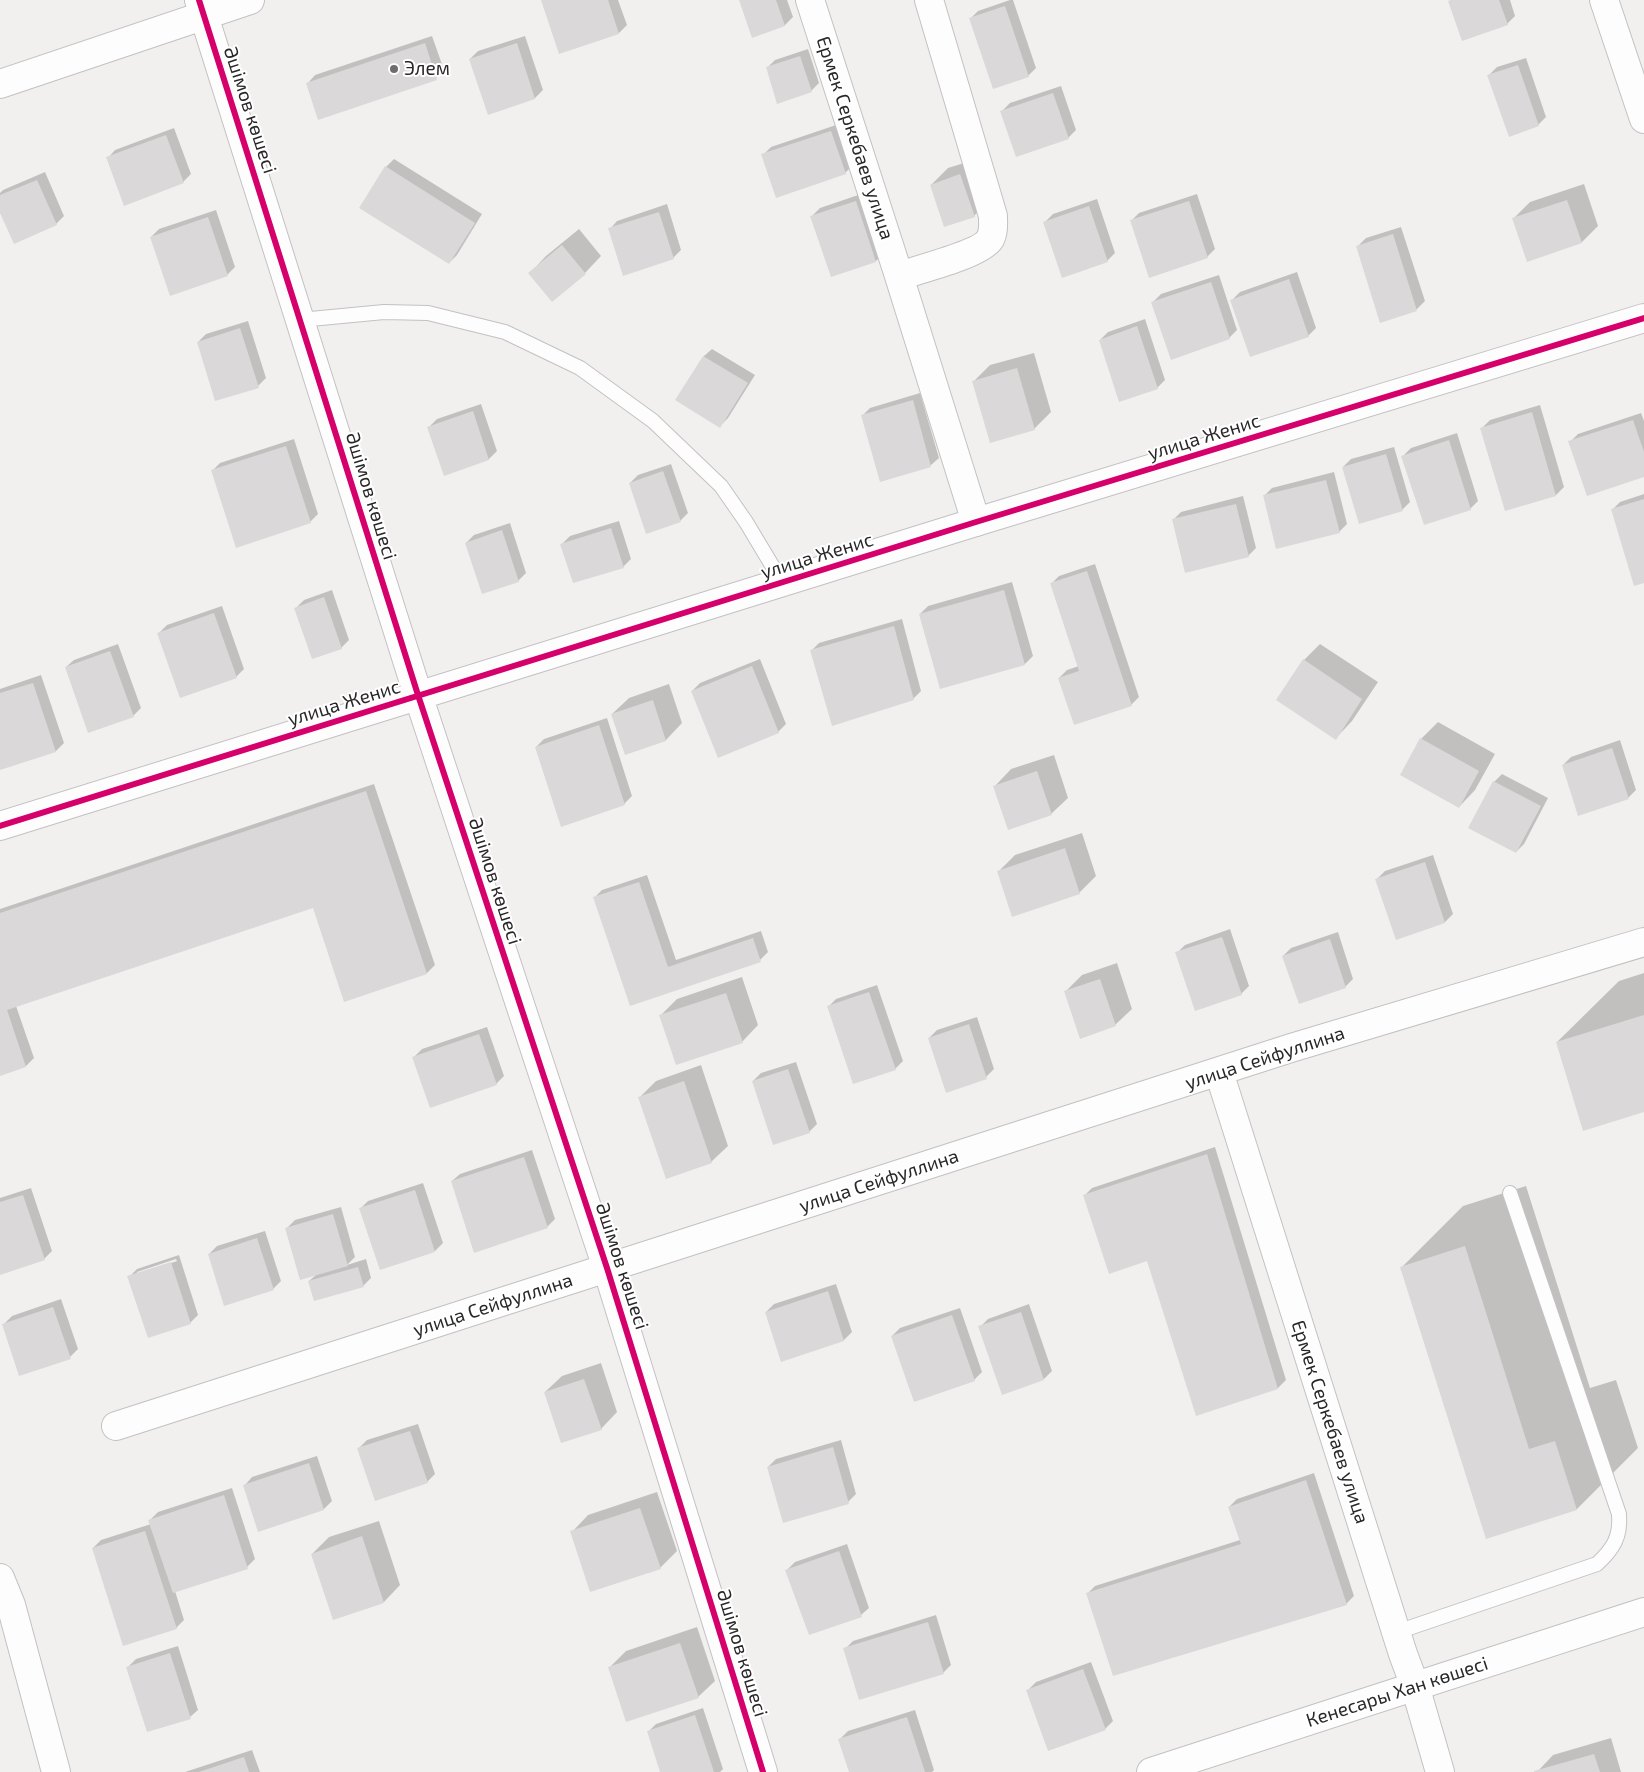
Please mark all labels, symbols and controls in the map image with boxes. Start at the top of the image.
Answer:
street label: Ермек Серкебаев улица [811,33,899,243]
street label: Әшімов көшесі [219,44,281,176]
place label: Элем [404,58,450,80]
marker: Элем [388,63,400,75]
street label: улица Женис [1145,409,1263,465]
street label: Әшімов көшесі [341,430,401,562]
street label: улица Женис [758,528,876,584]
street label: улица Женис [285,675,403,731]
street label: Әшімов көшесі [464,815,526,947]
street label: улица Сейфуллина [1182,1021,1348,1095]
street label: улица Сейфуллина [796,1144,962,1218]
street label: Әшімов көшесі [591,1200,653,1332]
street label: улица Сейфуллина [410,1268,576,1342]
street label: Ермек Серкебаев улица [1286,1317,1374,1527]
street label: Әшімов көшесі [712,1587,772,1719]
street label: Кенесары Хан көшесі [1303,1652,1491,1732]

